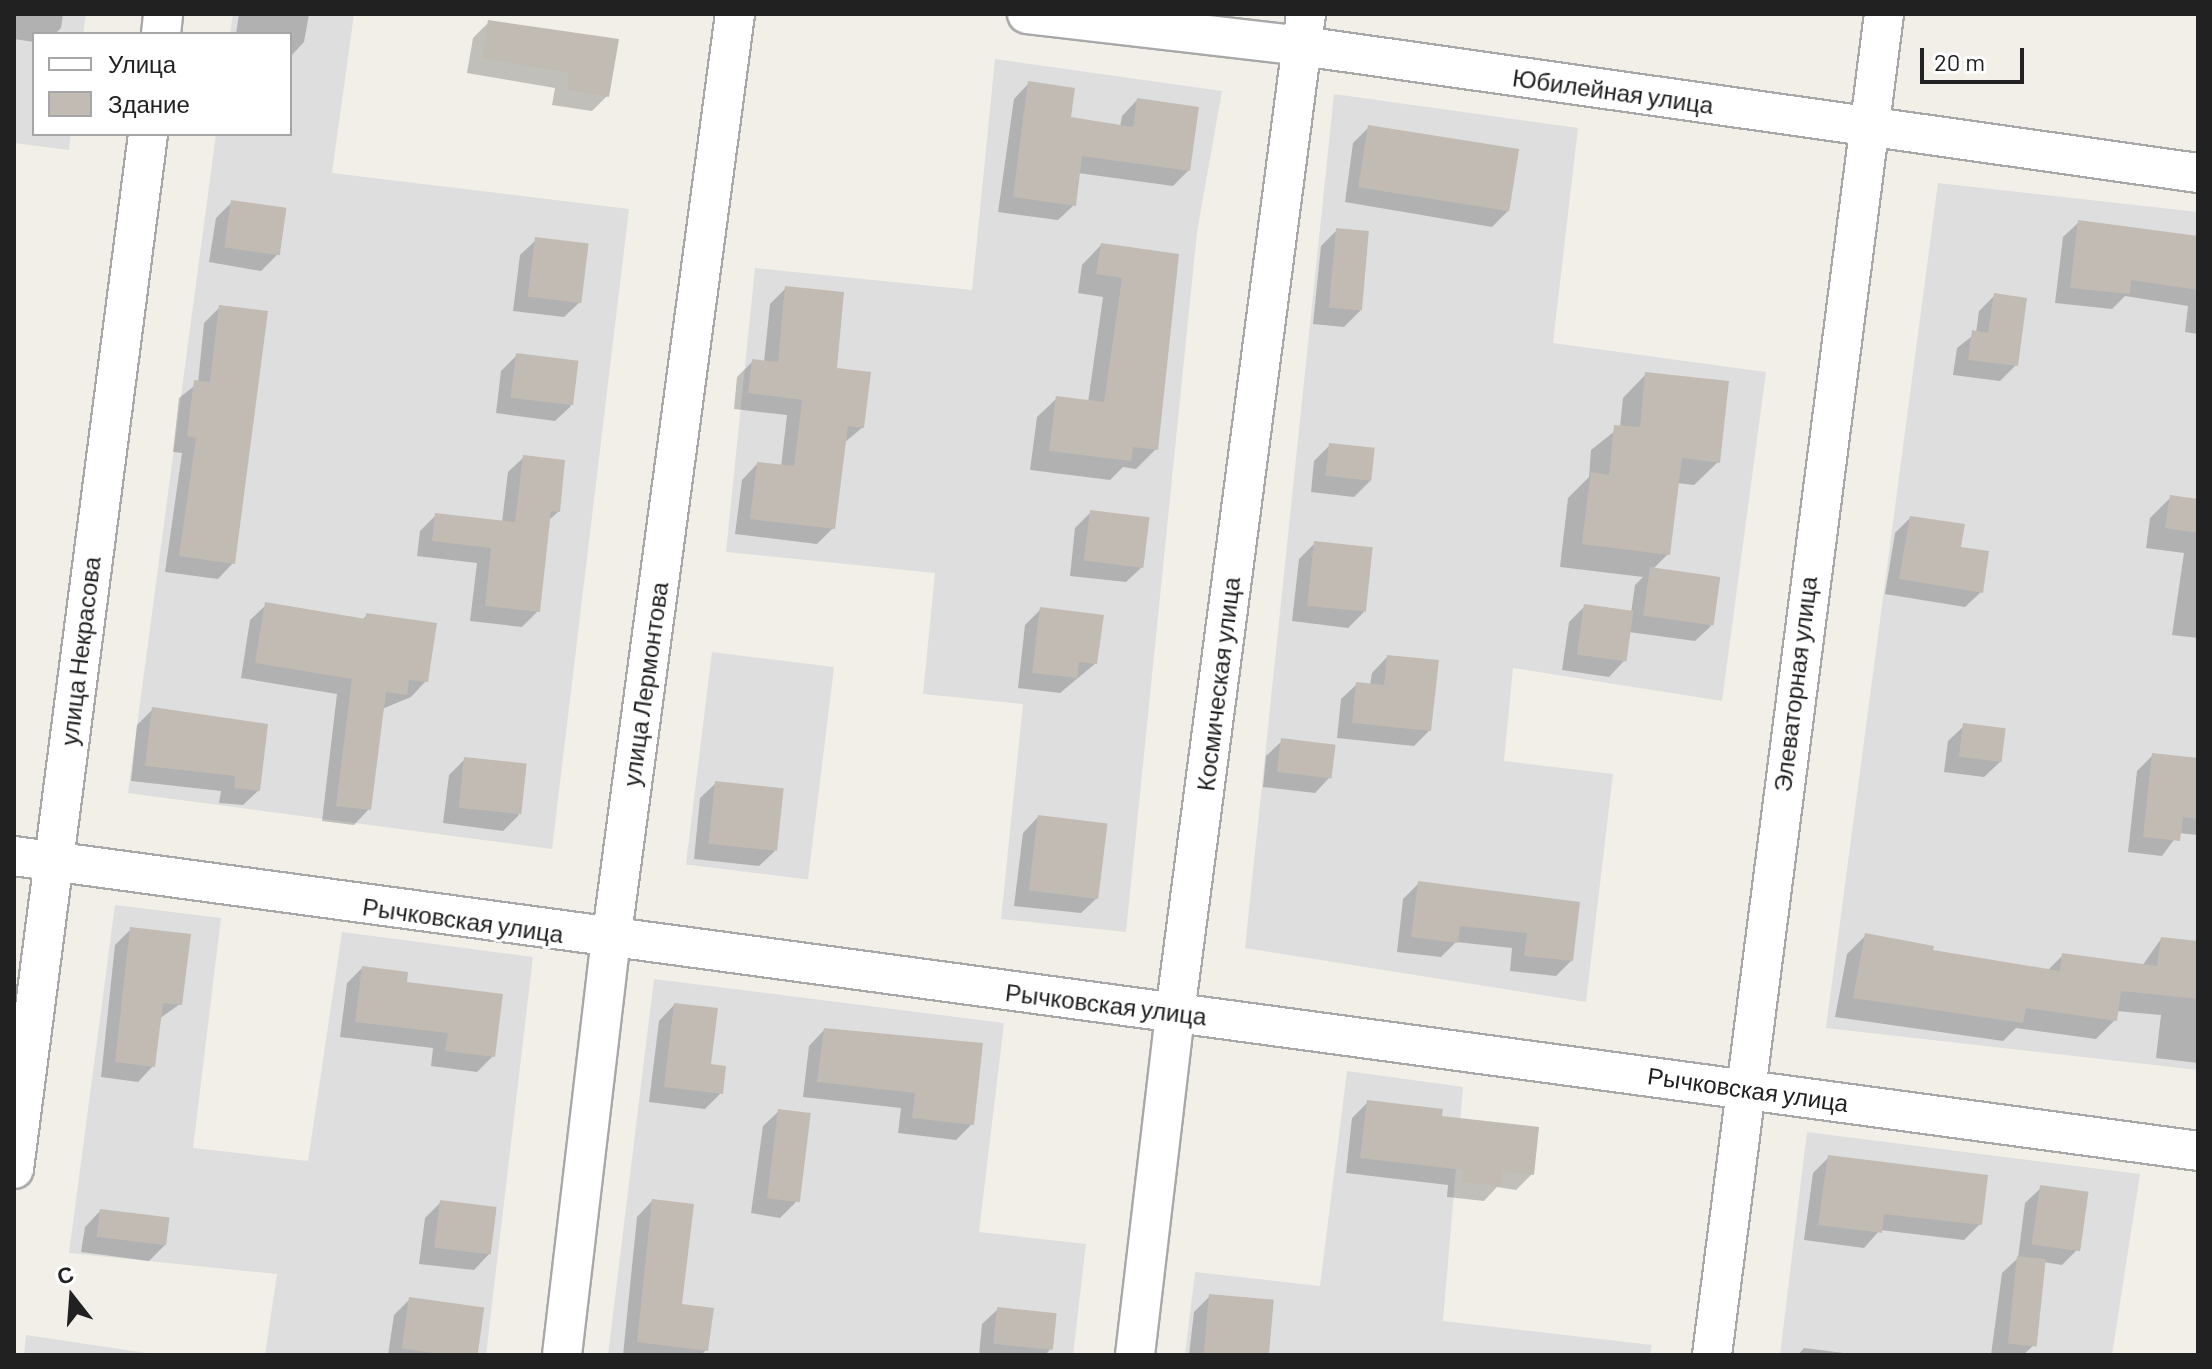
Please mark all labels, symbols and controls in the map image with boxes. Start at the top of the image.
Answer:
legend [32,32,292,136]
scale bar [1924,32,2028,82]
text: 20 m [1934,47,1985,76]
text: Улица [108,49,176,78]
street label: Юбилейная улица [1511,63,1715,119]
text: Здание [108,89,190,118]
street label: улица Некрасова [54,555,106,747]
street label: Космическая улица [1191,575,1245,793]
street label: Элеваторная улица [1767,575,1823,793]
street label: улица Лермонтова [616,580,674,788]
street label: Рычковская улица [361,892,565,948]
street label: Рычковская улица [1004,977,1208,1031]
street label: Рычковская улица [1646,1061,1850,1117]
north arrow [32,1257,112,1337]
text: С [54,1259,76,1289]

